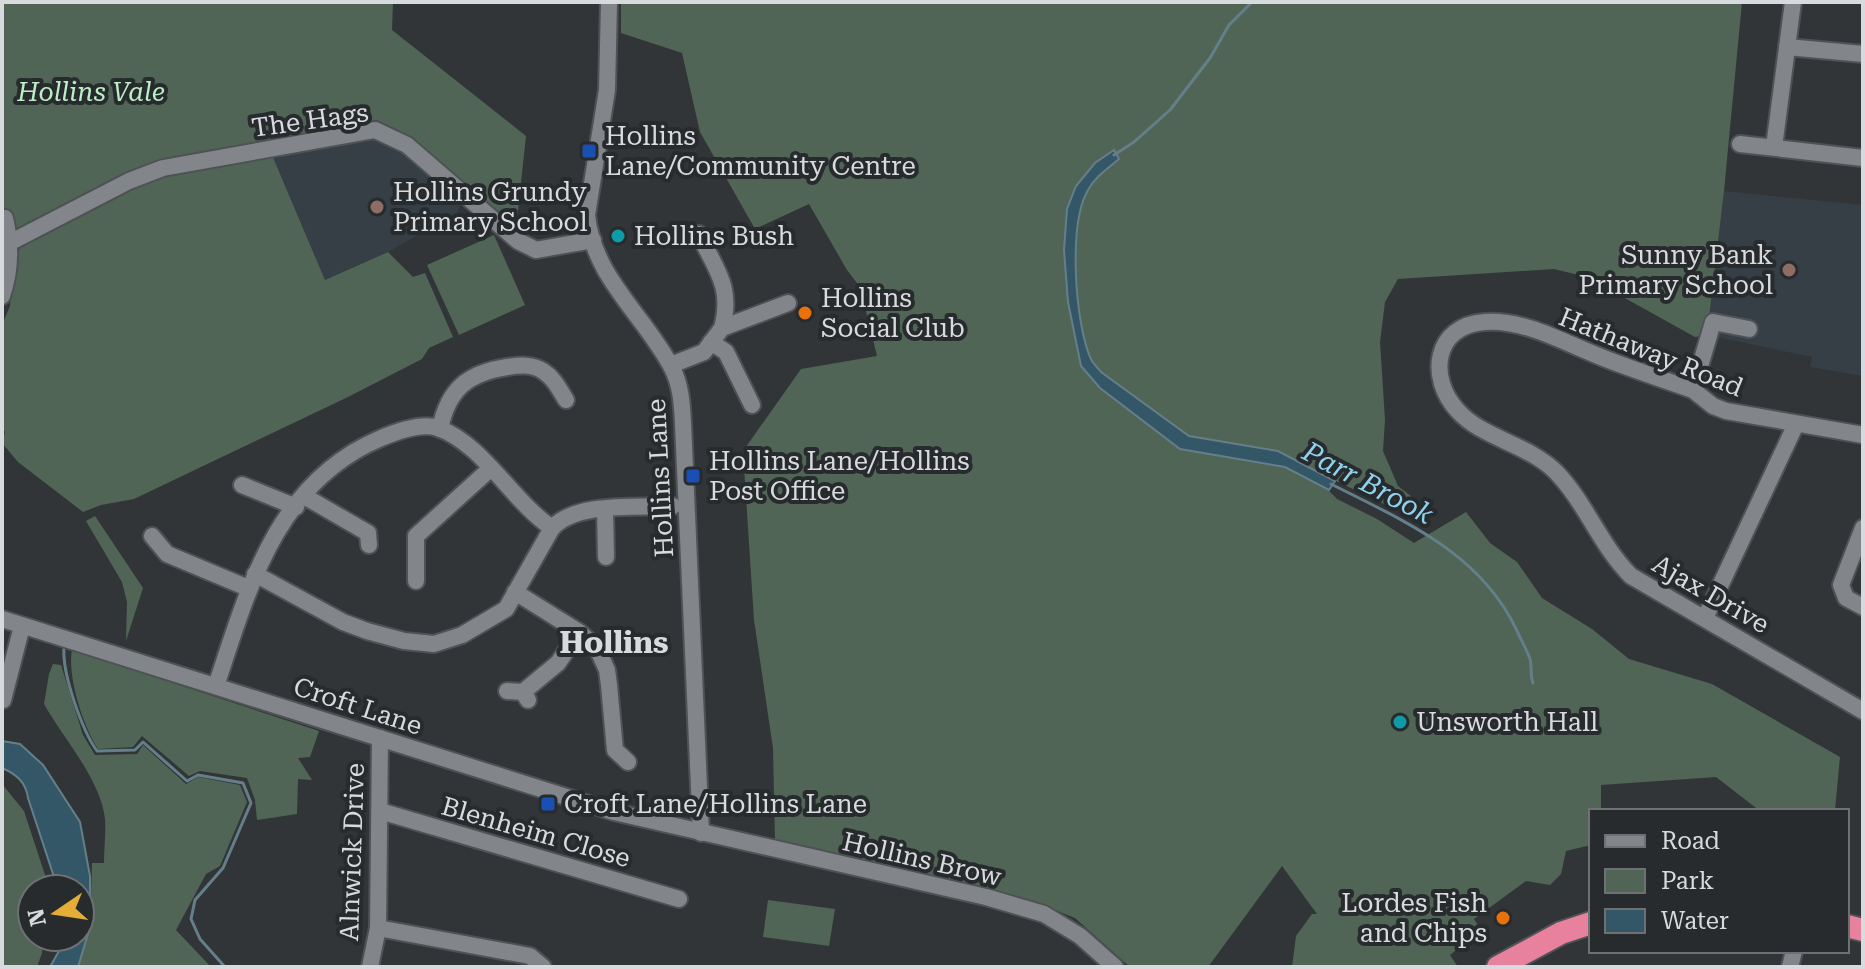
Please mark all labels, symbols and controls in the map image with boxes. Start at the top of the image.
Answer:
park label: Hollins Vale [16,77,165,107]
street label: The Hags [250,97,370,143]
place label: Hollins Lane/Community Centre [605,121,916,181]
marker: Hollins Lane/Community Centre [580,142,598,160]
place label: Hollins Grundy Primary School [393,177,588,237]
marker: Hollins Grundy Primary School [368,198,386,216]
place label: Hollins Bush [634,221,794,251]
marker: Hollins Bush [609,227,627,245]
place label: Sunny Bank Primary School [1578,240,1773,300]
marker: Sunny Bank Primary School [1780,261,1798,279]
place label: Hollins Social Club [821,283,965,343]
street label: Hathaway Road [1555,301,1748,403]
marker: Hollins Social Club [796,304,814,322]
street label: Hollins Lane [641,398,679,558]
water label: Parr Brook [1296,434,1440,531]
place label: Hollins Lane/Hollins Post Office [709,446,970,506]
marker: Hollins Lane/Hollins Post Office [684,467,702,485]
street label: Ajax Drive [1647,549,1775,639]
district label: Hollins [559,625,669,660]
street label: Croft Lane [290,671,426,741]
place label: Unsworth Hall [1416,707,1598,737]
marker: Unsworth Hall [1391,713,1409,731]
street label: Alnwick Drive [334,762,370,942]
place label: Croft Lane/Hollins Lane [564,789,867,819]
street label: Blenheim Close [438,791,634,873]
marker: Croft Lane/Hollins Lane [539,795,557,813]
legend [1589,809,1849,953]
street label: Hollins Brow [840,826,1005,892]
text: Road [1661,827,1720,855]
text: Park [1661,867,1714,895]
north arrow [16,873,96,953]
place label: Lordes Fish and Chips [1341,888,1487,948]
text: N [23,906,51,928]
text: Water [1661,907,1729,935]
marker: Lordes Fish and Chips [1494,909,1512,927]

